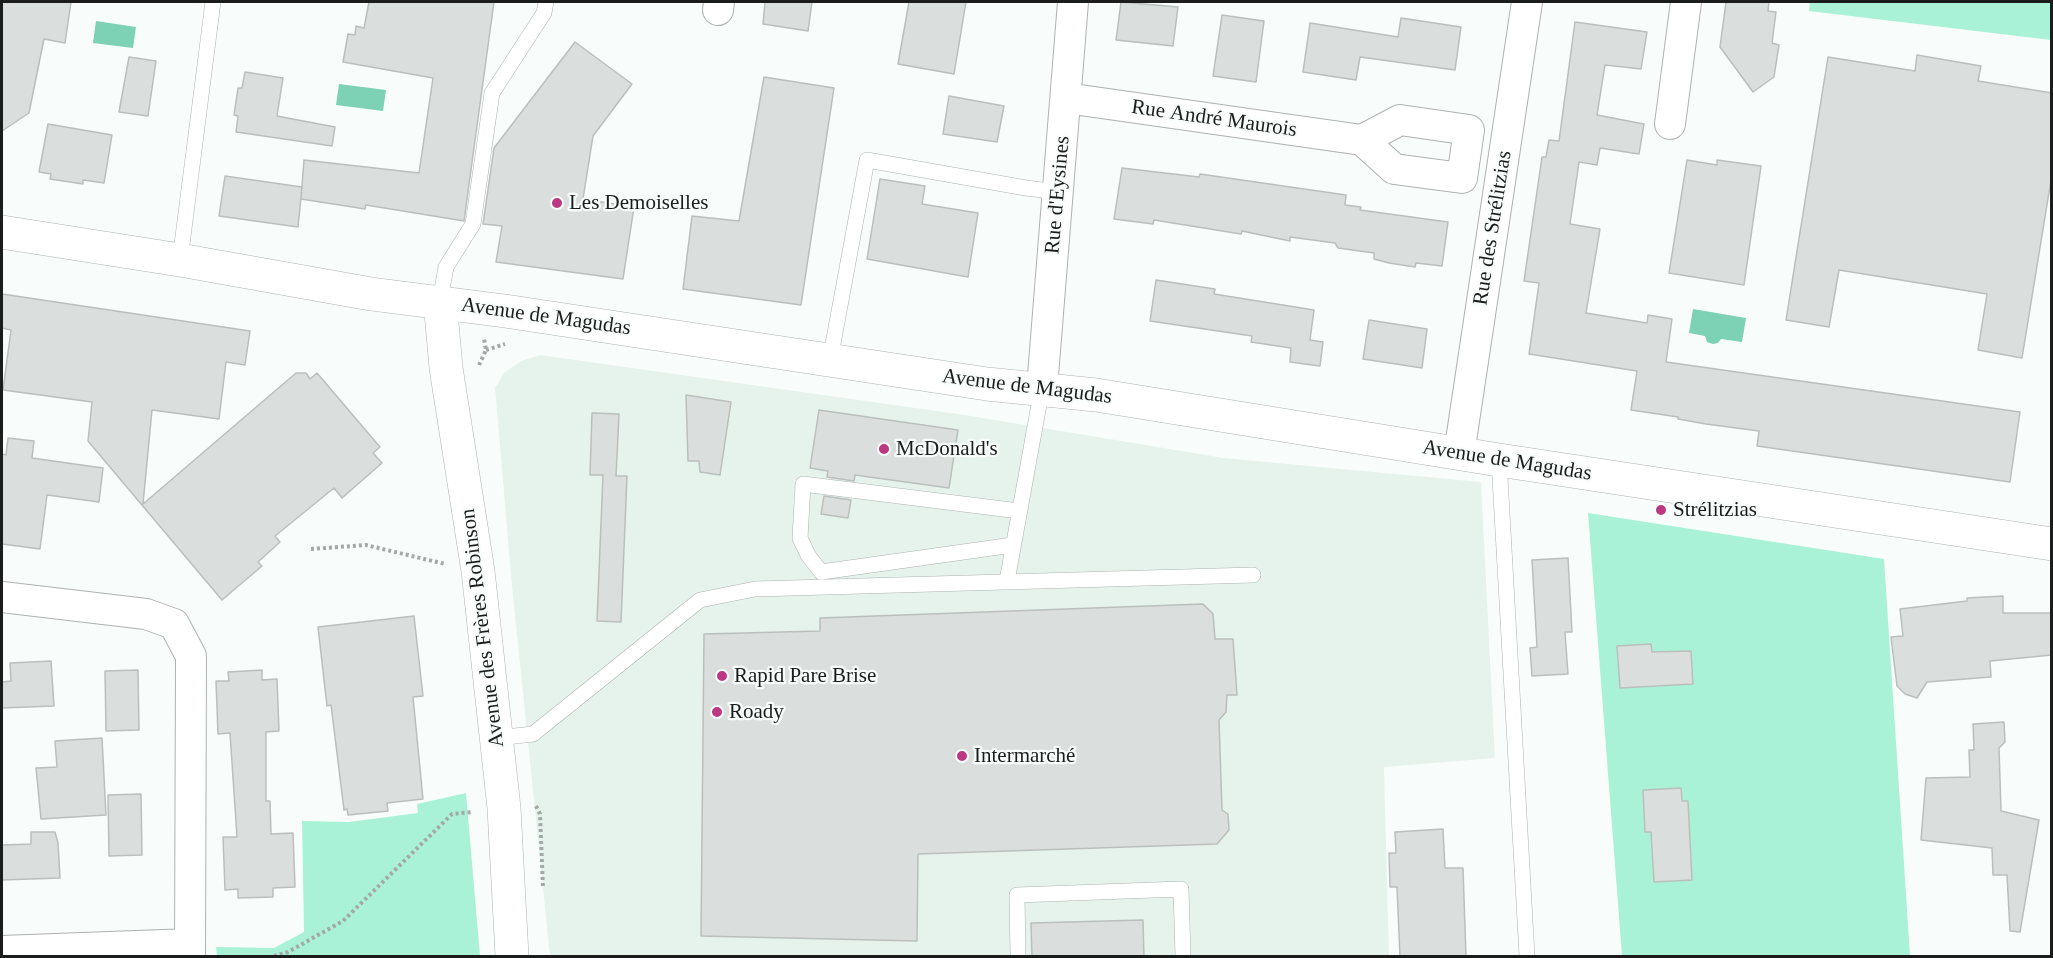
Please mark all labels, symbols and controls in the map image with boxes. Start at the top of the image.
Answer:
street label: Rue André Maurois [1130,95,1298,143]
street label: Rue d'Eysines [1040,135,1076,255]
street label: Rue des Strélitzias [1468,149,1518,307]
place label: Les Demoiselles [569,190,708,216]
marker: Les Demoiselles [550,196,564,210]
street label: Avenue de Magudas [460,293,632,341]
street label: Avenue de Magudas [941,364,1113,410]
street label: Avenue de Magudas [1421,435,1593,487]
place label: McDonald's [896,436,998,462]
marker: McDonald's [877,442,891,456]
place label: Strélitzias [1673,497,1757,523]
marker: Strélitzias [1654,503,1668,517]
street label: Avenue des Frères Robinson [456,507,510,749]
place label: Rapid Pare Brise [734,663,876,689]
marker: Rapid Pare Brise [715,669,729,683]
place label: Roady [729,699,784,725]
marker: Roady [710,705,724,719]
place label: Intermarché [974,743,1075,769]
marker: Intermarché [955,749,969,763]

